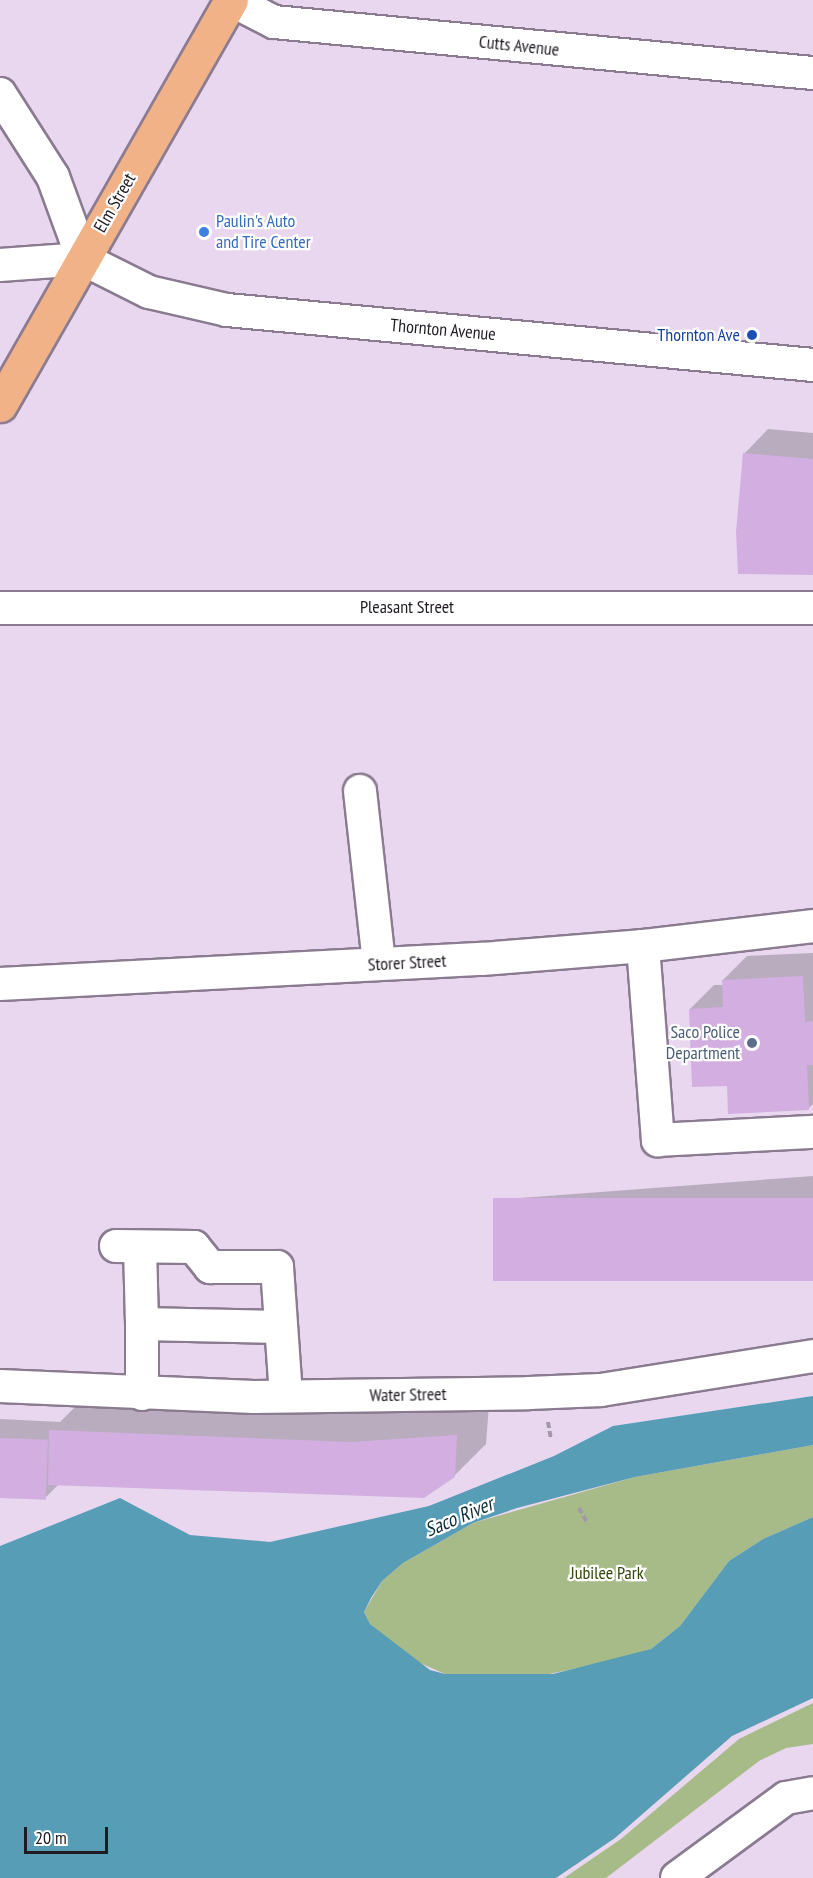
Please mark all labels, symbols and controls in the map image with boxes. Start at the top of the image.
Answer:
street label: Cutts Avenue [478,31,560,61]
street label: Elm Street [89,170,141,236]
place label: Paulin's Auto and Tire Center [216,211,311,254]
marker: Paulin's Auto and Tire Center [197,225,211,239]
street label: Thornton Avenue [389,315,497,345]
place label: Thornton Ave [657,324,740,346]
marker: Thornton Ave [745,328,759,342]
street label: Pleasant Street [360,596,454,618]
street label: Storer Street [367,950,447,976]
place label: Saco Police Department [666,1022,740,1064]
marker: Saco Police Department [745,1036,759,1050]
street label: Water Street [369,1384,447,1406]
water label: Saco River [421,1492,497,1542]
park label: Jubilee Park [570,1562,644,1584]
scale bar [27,1815,111,1853]
text: 20 m [35,1826,67,1849]

